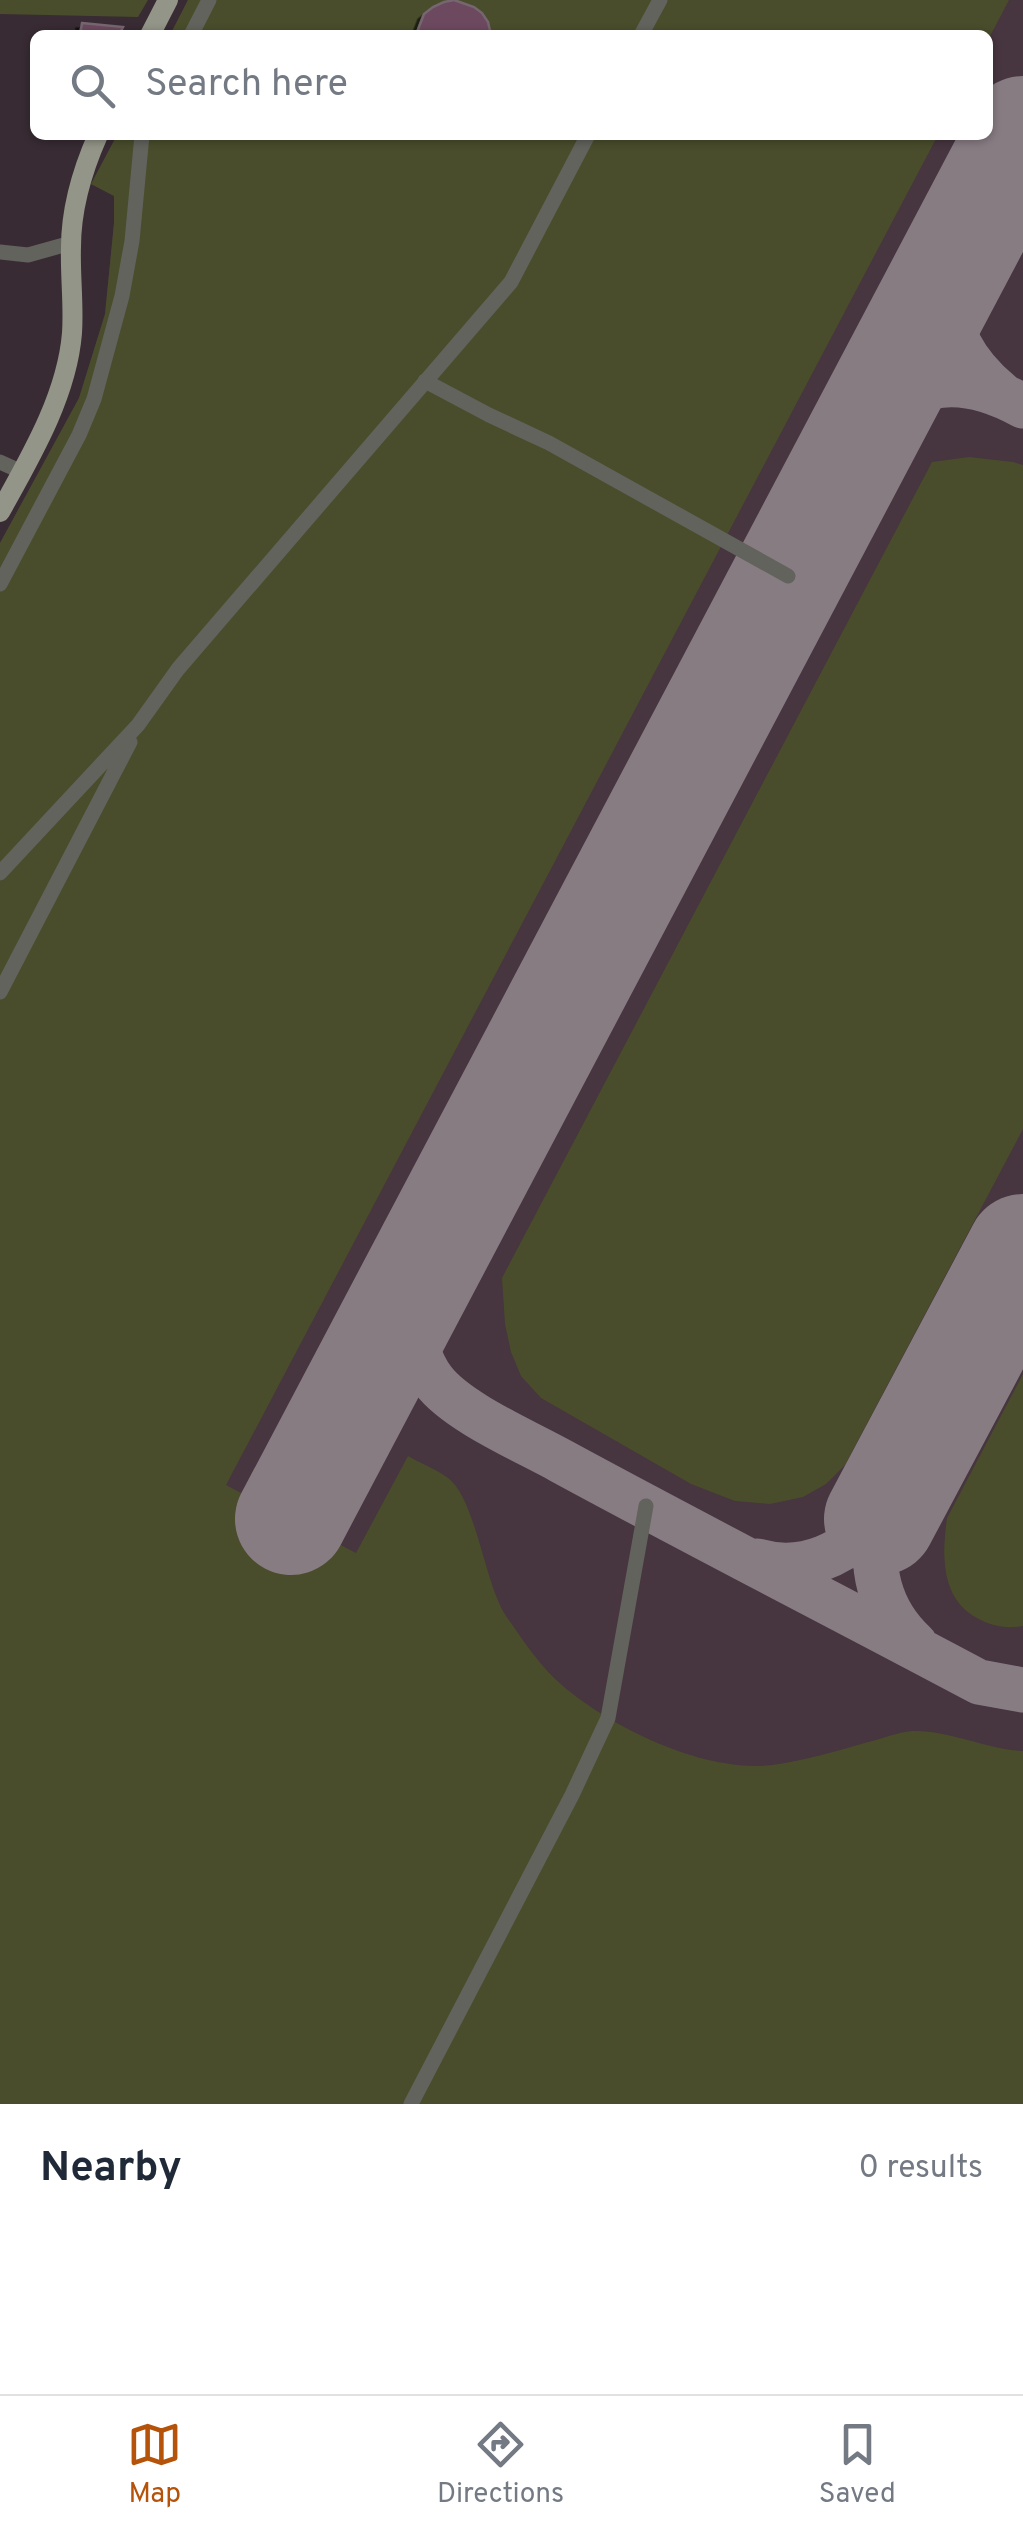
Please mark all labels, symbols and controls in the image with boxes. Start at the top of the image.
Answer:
search box [30,30,993,140]
icon: search [65,58,120,113]
text: Search here [145,61,348,110]
text: Nearby [40,2143,182,2196]
text: 0 results [858,2149,983,2189]
tab: Map [127,2417,182,2513]
tab: Directions [437,2417,564,2513]
tab: Saved [819,2417,896,2513]

